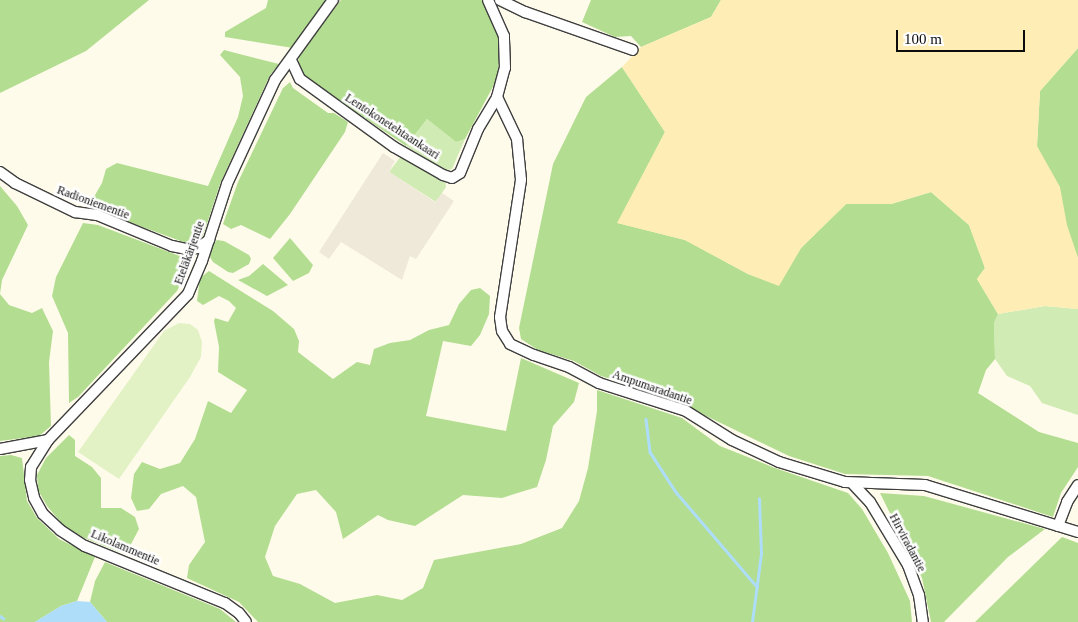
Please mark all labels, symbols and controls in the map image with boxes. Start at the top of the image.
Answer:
scale bar [898,20,1027,52]
text: 100 m [904,31,942,47]
street label: Lentokonetehtaankaari [342,91,442,163]
street label: Radioniementie [55,183,131,223]
street label: Eteläkärjentie [172,219,208,287]
street label: Ampumaradantie [610,368,694,408]
street label: Hirviradantie [886,511,928,575]
street label: Likolammentie [88,527,162,569]

